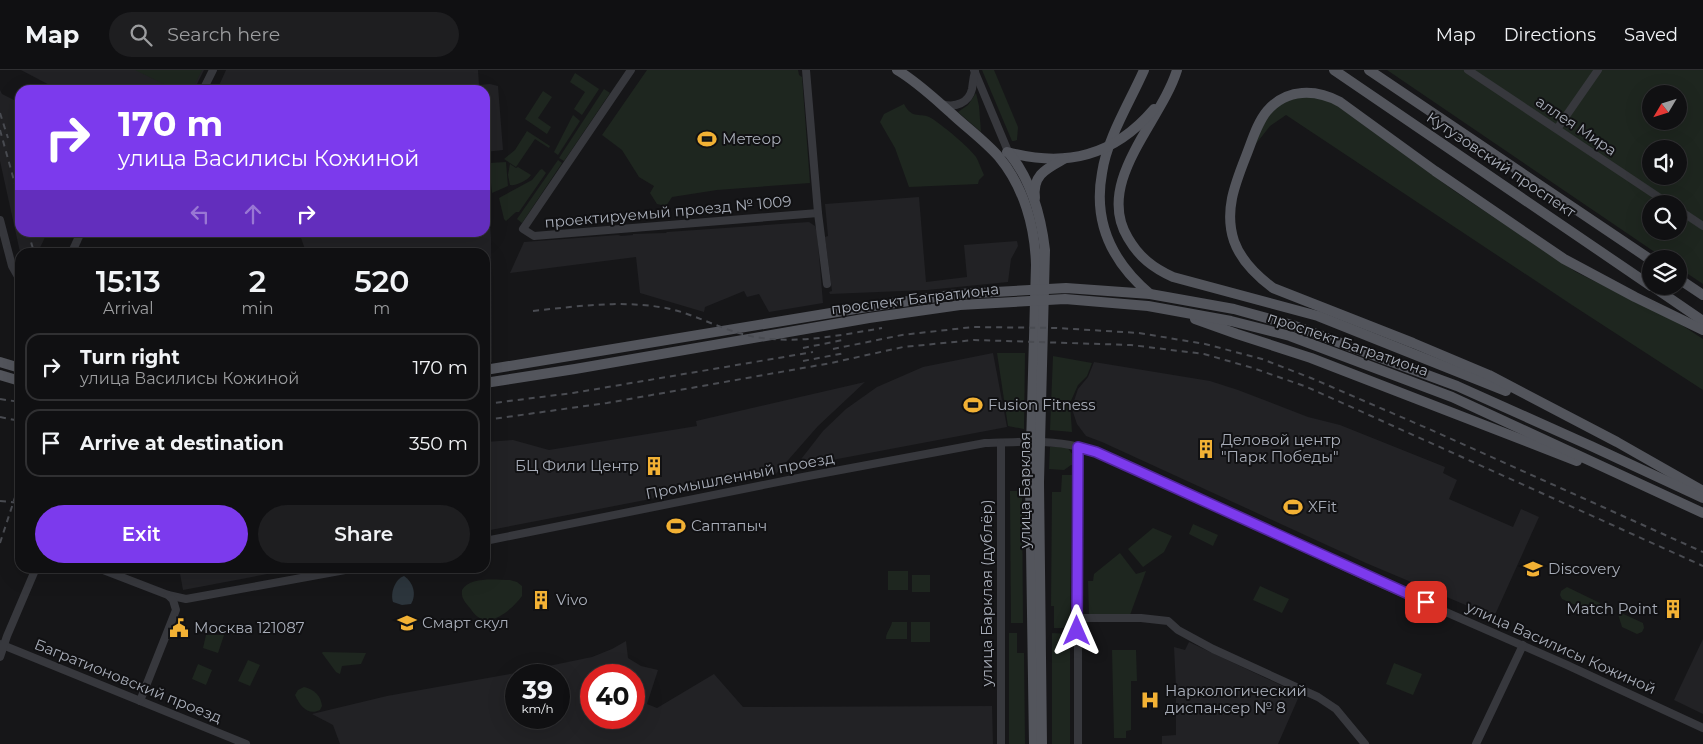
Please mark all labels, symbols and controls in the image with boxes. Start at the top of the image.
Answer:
search box [109,12,459,57]
text: Map [25,20,79,49]
icon: search [127,21,155,49]
text: Search here [167,23,280,46]
text: Map [1436,24,1476,46]
text: Directions [1504,24,1596,46]
text: Saved [1624,24,1678,46]
north arrow [1642,85,1688,130]
map controls [1642,85,1687,295]
street label: аллея Мира [1532,92,1620,160]
text: 170 m [118,102,223,145]
icon: right [35,105,100,170]
street label: Кутузовский проспект [1423,108,1580,222]
sports icon: Метеор [696,128,718,150]
place label: Метеор [722,129,781,148]
button: sound [1642,140,1687,185]
text: улица Василисы Кожиной [118,145,419,172]
street label: проектируемый проезд № 1009 [544,191,792,232]
button: search [1642,195,1687,240]
icon: left [186,200,214,228]
icon: ahead [239,200,267,228]
icon: right [292,200,320,228]
button: layers [1642,250,1687,295]
text: 15:13 [96,263,161,300]
text: 2 [249,263,266,300]
text: 520 [354,263,409,300]
street label: проспект Багратиона [830,279,1000,318]
text: Arrival [103,299,153,318]
text: min [242,299,274,318]
text: m [373,299,390,318]
street label: проспект Багратиона [1265,307,1431,380]
text: Turn right [80,346,180,369]
icon: right [37,353,65,381]
text: 170 m [413,356,468,379]
text: улица Василисы Кожиной [80,369,299,388]
sports icon: Fusion Fitness [962,394,984,416]
place label: Fusion Fitness [988,395,1095,414]
icon: arrive [37,429,65,457]
place label: Деловой центр "Парк Победы" [1221,430,1341,466]
text: Arrive at destination [80,432,284,455]
text: 350 m [409,432,468,455]
street label: улица Барклая [1015,432,1034,549]
building icon: Деловой центр "Парк Победы" [1195,438,1217,460]
street label: Промышленный проезд [644,448,836,503]
building icon: БЦ Фили Центр [643,455,665,477]
place label: БЦ Фили Центр [515,456,639,475]
sports icon: XFit [1282,496,1304,518]
place label: XFit [1308,497,1337,516]
street label: улица Барклая (дублёр) [977,499,996,688]
button: Exit [35,505,248,563]
button: Share [258,505,470,563]
sports icon: Саптапыч [665,515,687,537]
place label: Саптапыч [691,516,767,535]
school or university icon: Discovery [1522,558,1544,580]
place label: Discovery [1548,559,1621,578]
pin [1405,581,1447,623]
icon: arrive [1412,588,1440,616]
building icon: Vivo [530,589,552,611]
place label: Vivo [556,590,588,609]
street label: улица Василисы Кожиной [1463,597,1659,698]
building icon: Match Point [1662,598,1684,620]
place label: Match Point [1566,599,1658,618]
position arrow [1050,604,1102,656]
school or university icon: Смарт скул [396,612,418,634]
place label: Смарт скул [422,613,509,632]
public building icon: Москва 121087 [168,617,190,639]
place label: Москва 121087 [194,618,305,637]
street label: Багратионовский проезд [32,634,225,727]
speed limit sign: 40 [580,664,645,729]
text: 39 [522,675,553,705]
place label: Наркологический диспансер № 8 [1165,681,1307,717]
hospital icon: Наркологический диспансер № 8 [1139,689,1161,711]
text: km/h [521,701,554,716]

